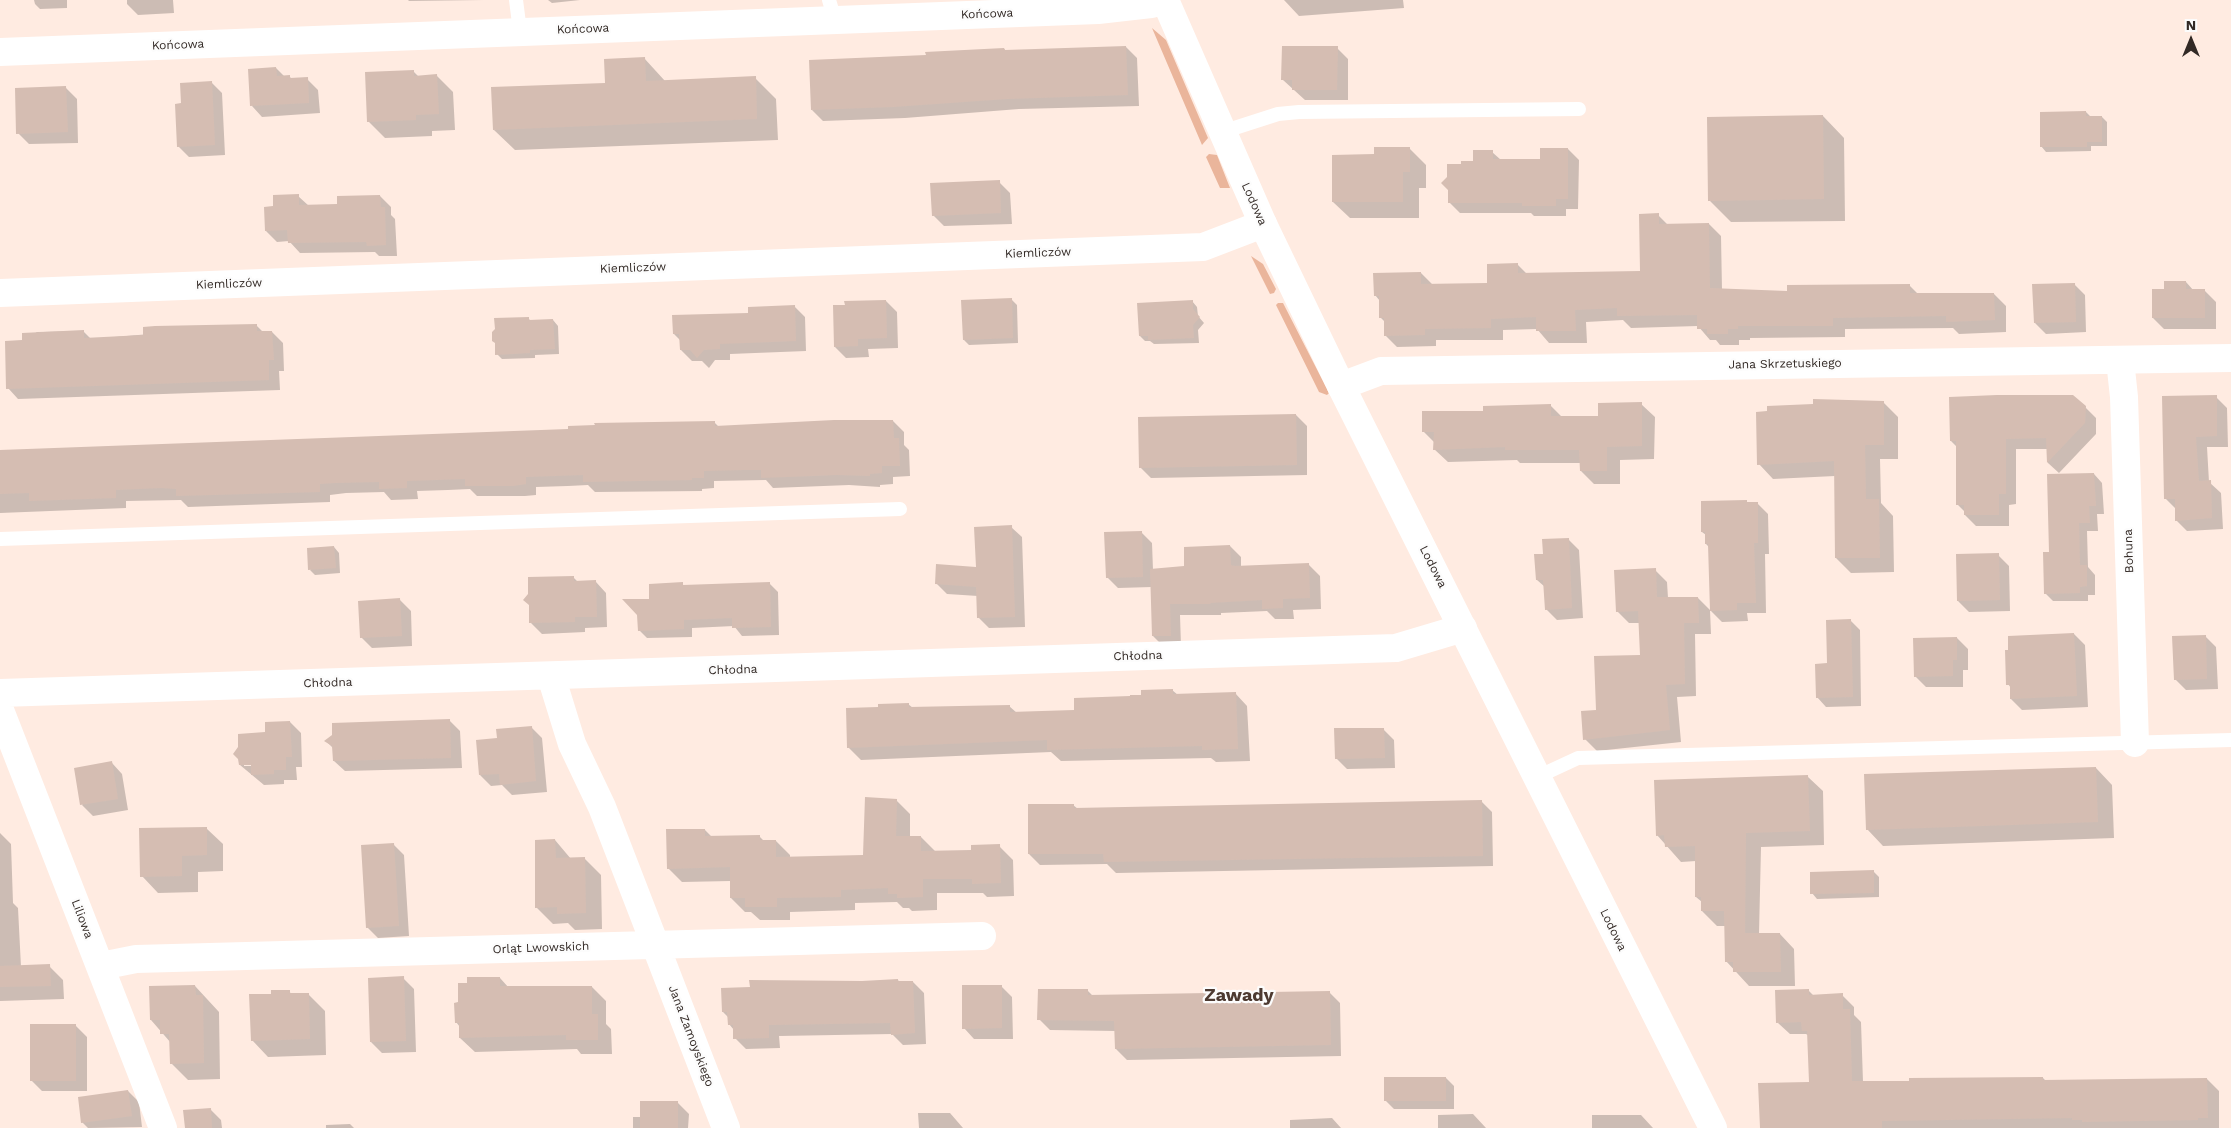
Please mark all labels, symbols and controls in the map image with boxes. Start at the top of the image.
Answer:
street label: Końcowa [961,6,1013,22]
north arrow [2166,15,2216,65]
text: N [2186,17,2196,33]
street label: Końcowa [557,21,609,37]
street label: Końcowa [152,37,204,53]
street label: Lodowa [1238,180,1270,228]
street label: Kiemliczów [1005,245,1071,261]
street label: Kiemliczów [600,260,666,276]
street label: Kiemliczów [196,276,262,292]
street label: Jana Skrzetuskiego [1728,356,1842,372]
street label: Bohuna [2121,529,2137,573]
street label: Lodowa [1416,543,1450,591]
street label: Chłodna [1113,648,1163,664]
street label: Chłodna [708,662,758,678]
street label: Chłodna [303,675,353,691]
street label: Liliowa [68,897,96,941]
street label: Lodowa [1597,906,1629,954]
street label: Orląt Lwowskich [492,939,590,957]
street label: Jana Zamoyskiego [665,983,717,1089]
district label: Zawady [1204,985,1274,1007]

